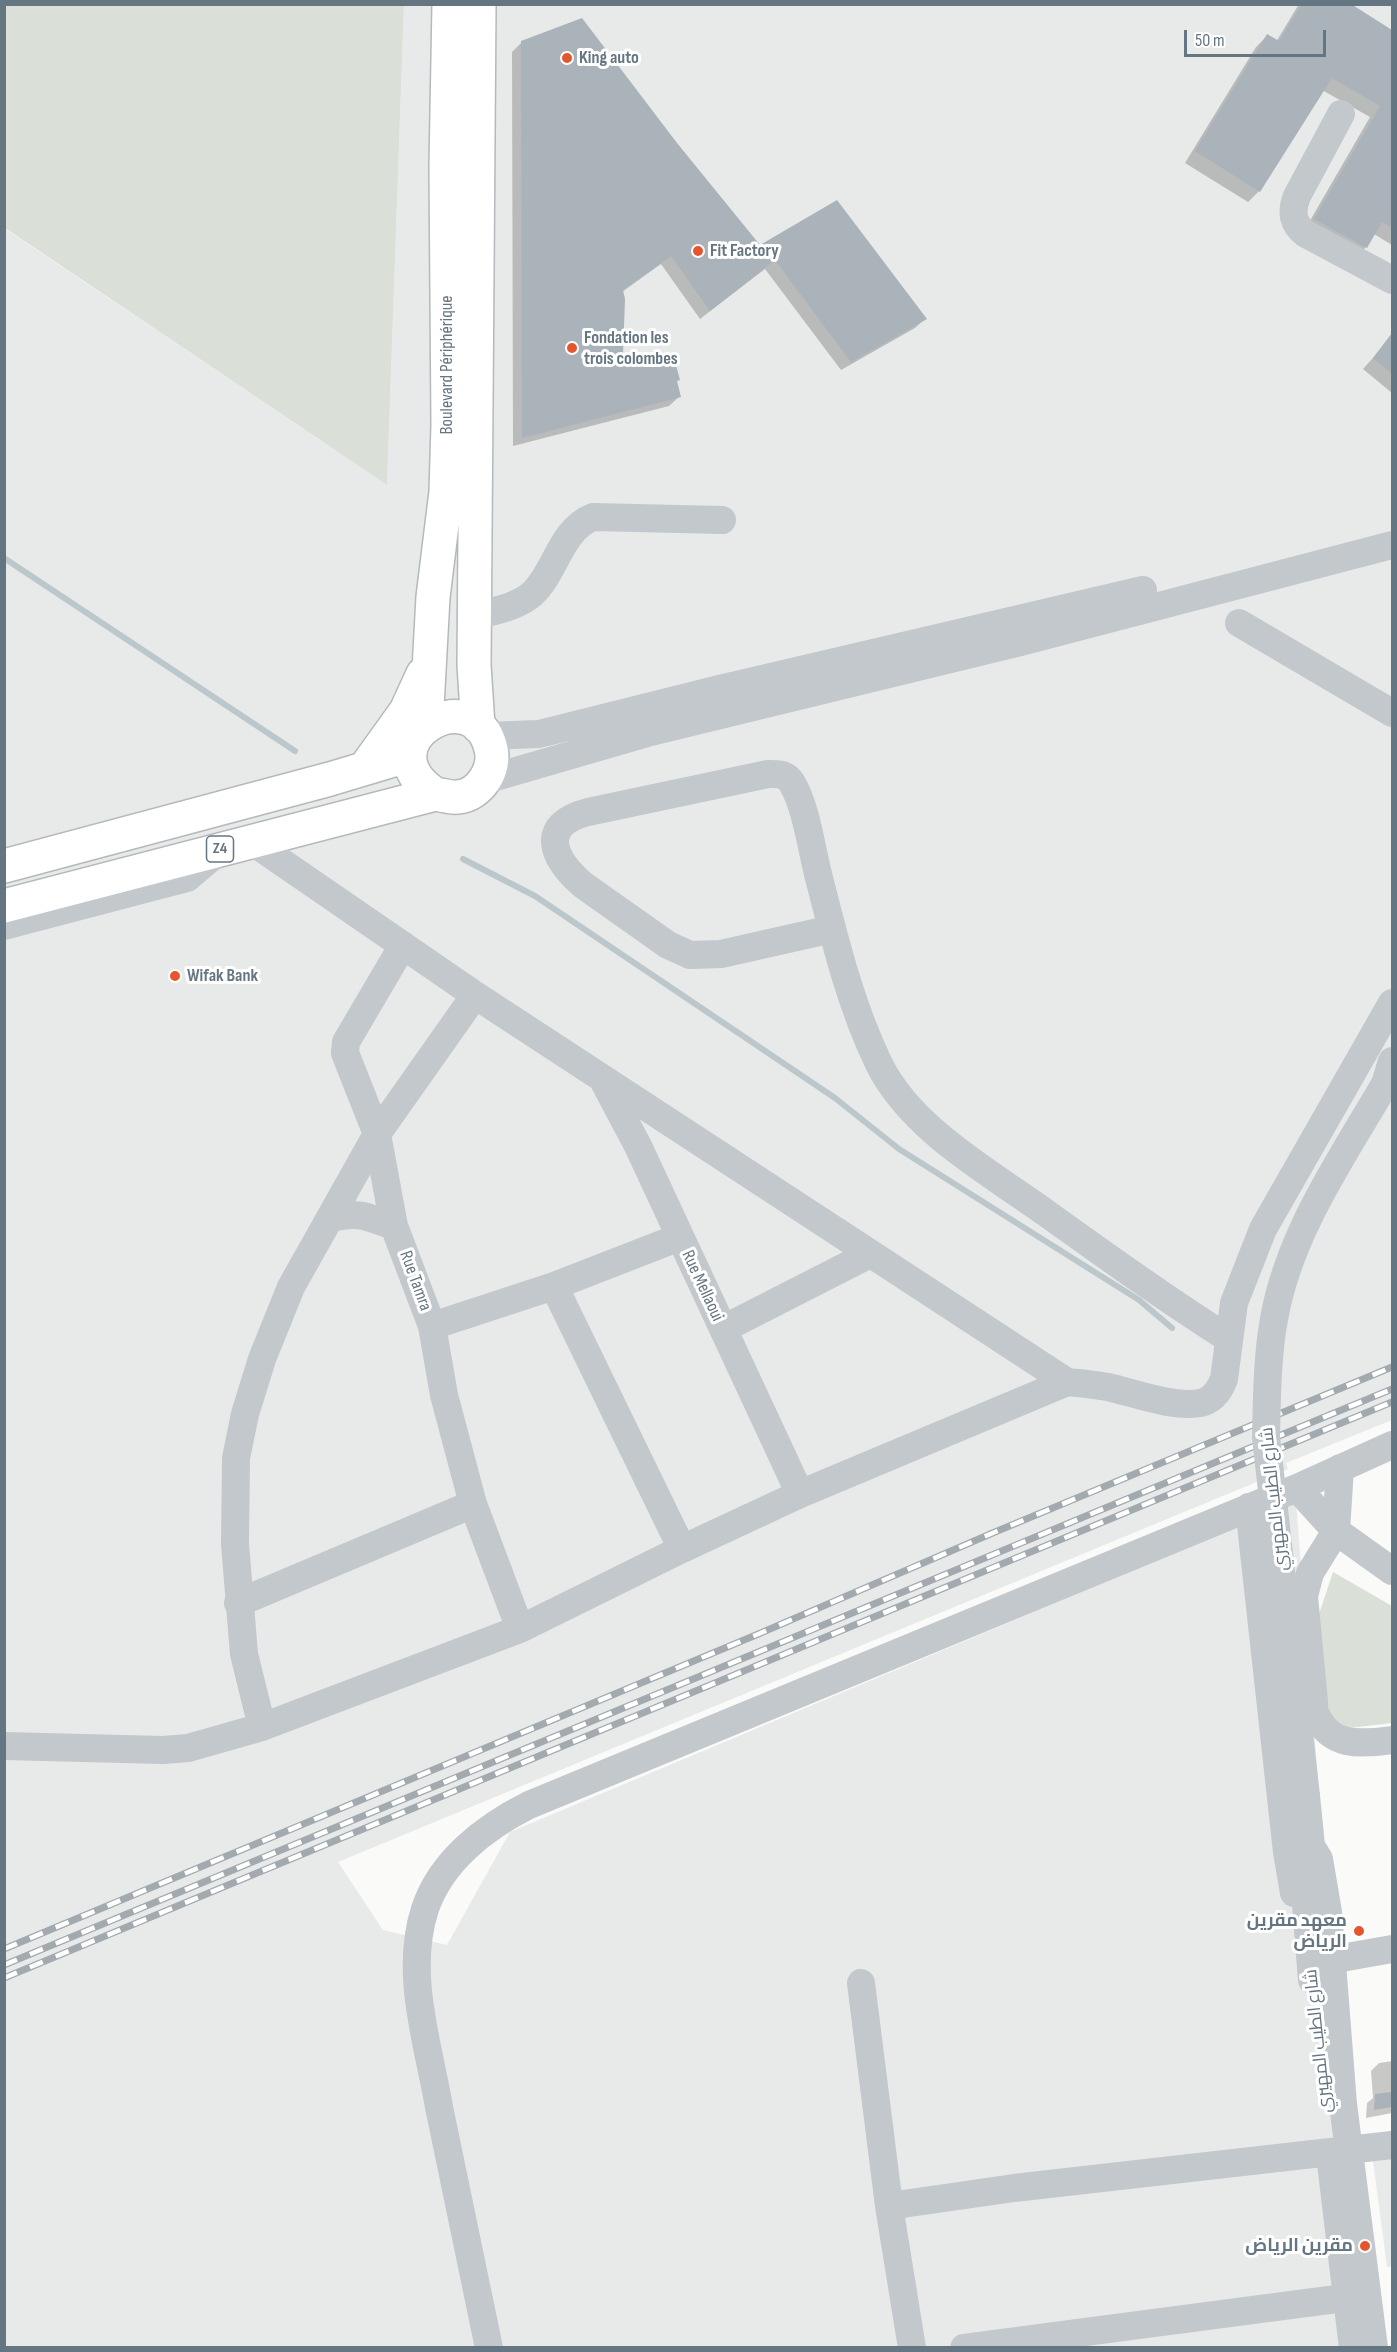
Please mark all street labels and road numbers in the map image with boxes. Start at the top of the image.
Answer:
street label: Boulevard Périphérique [436,296,458,434]
road number: Z4 [206,836,234,862]
street label: Rue Mellaoui [676,1247,728,1325]
street label: Rue Tamra [394,1248,436,1314]
street label: شارع الطيب المهيري [1257,1426,1293,1572]
street label: شارع الطيب المهيري [1301,1968,1337,2114]

